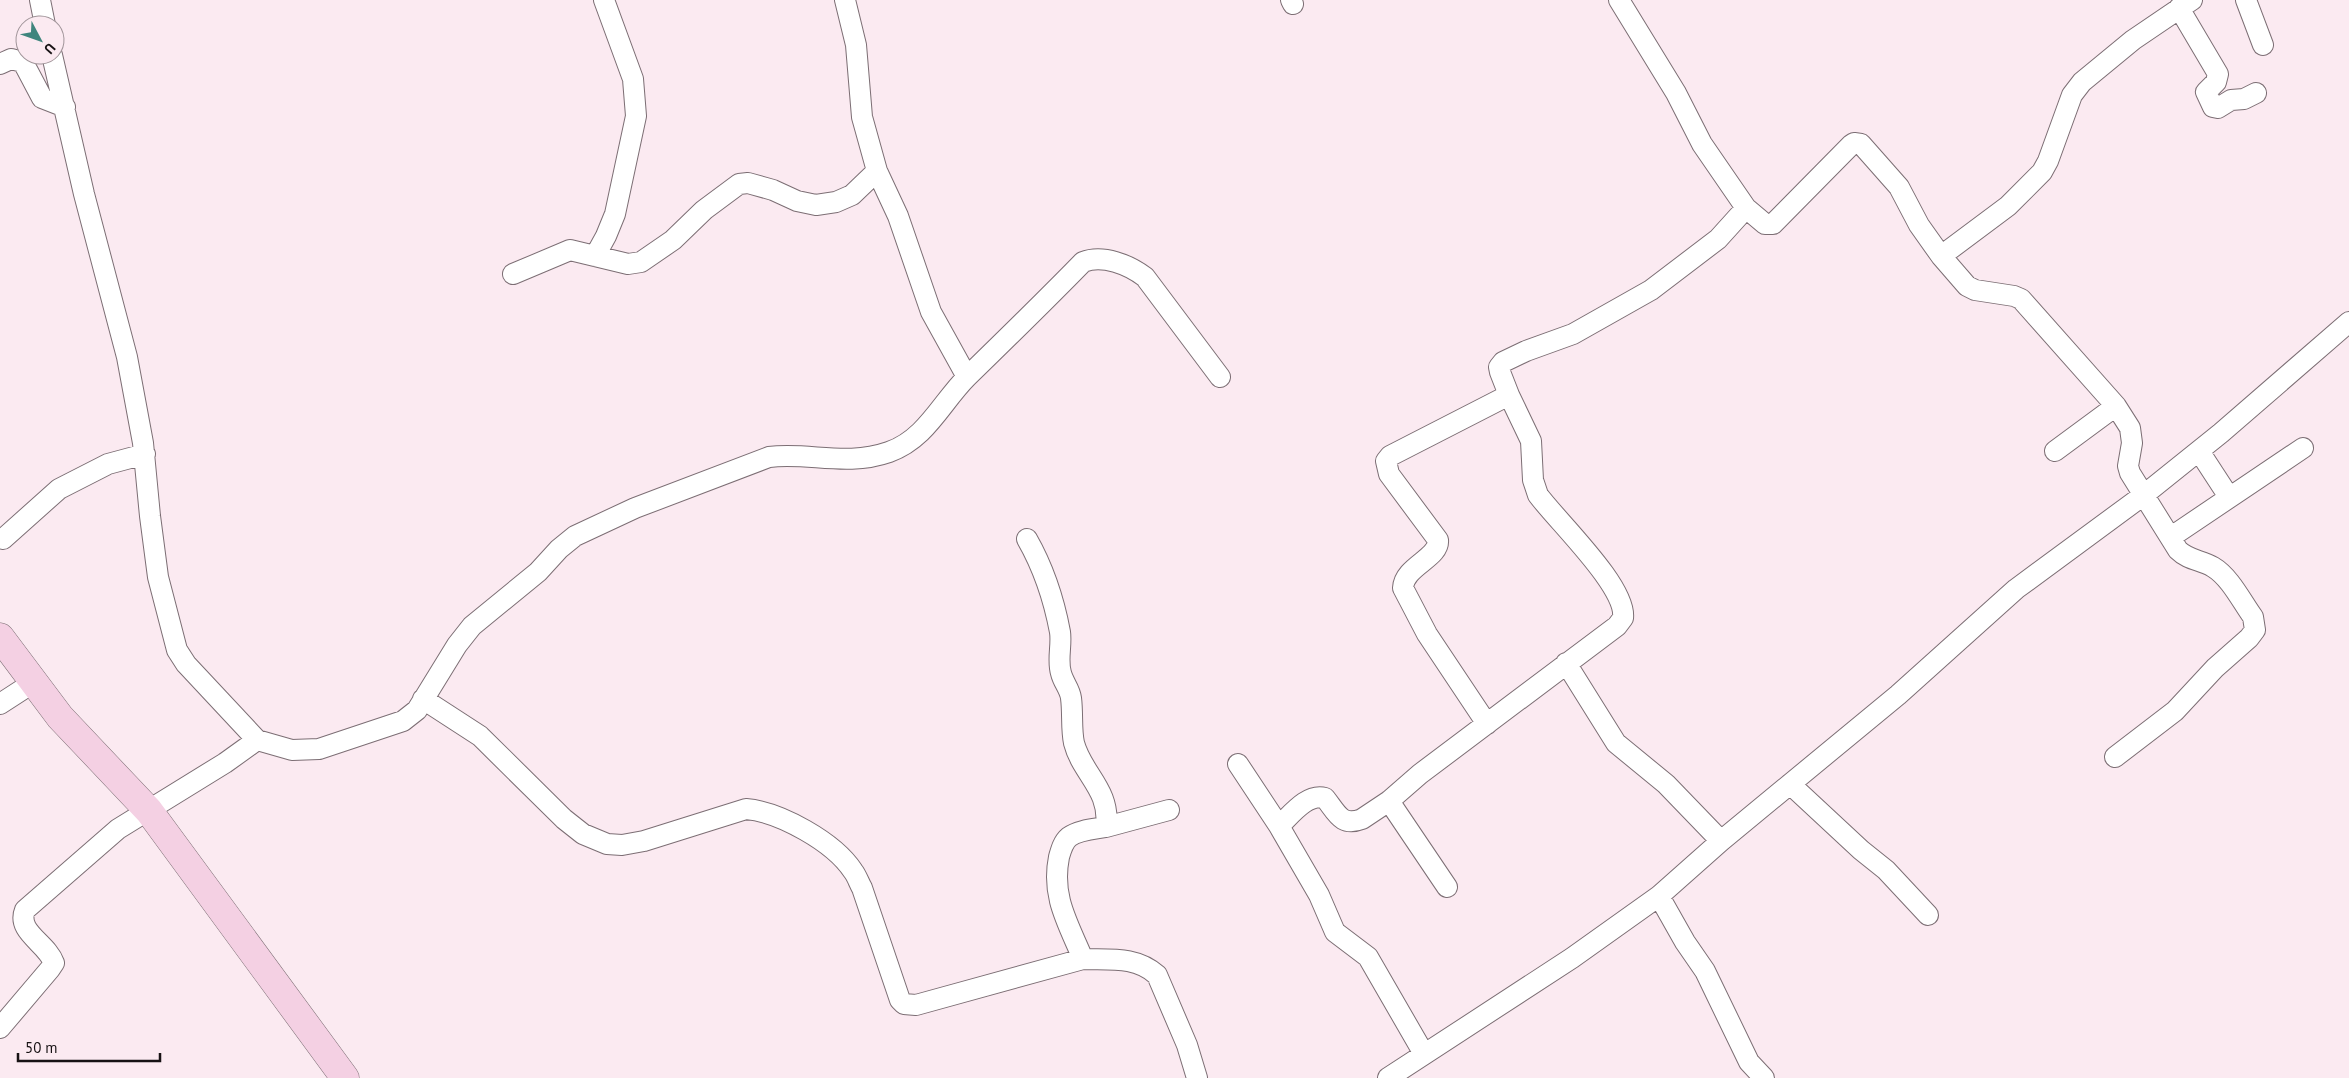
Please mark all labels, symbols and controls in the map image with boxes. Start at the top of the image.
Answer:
north arrow [15,15,65,65]
text: U [40,39,59,58]
scale bar [18,1030,160,1062]
text: 50 m [25,1038,58,1057]

